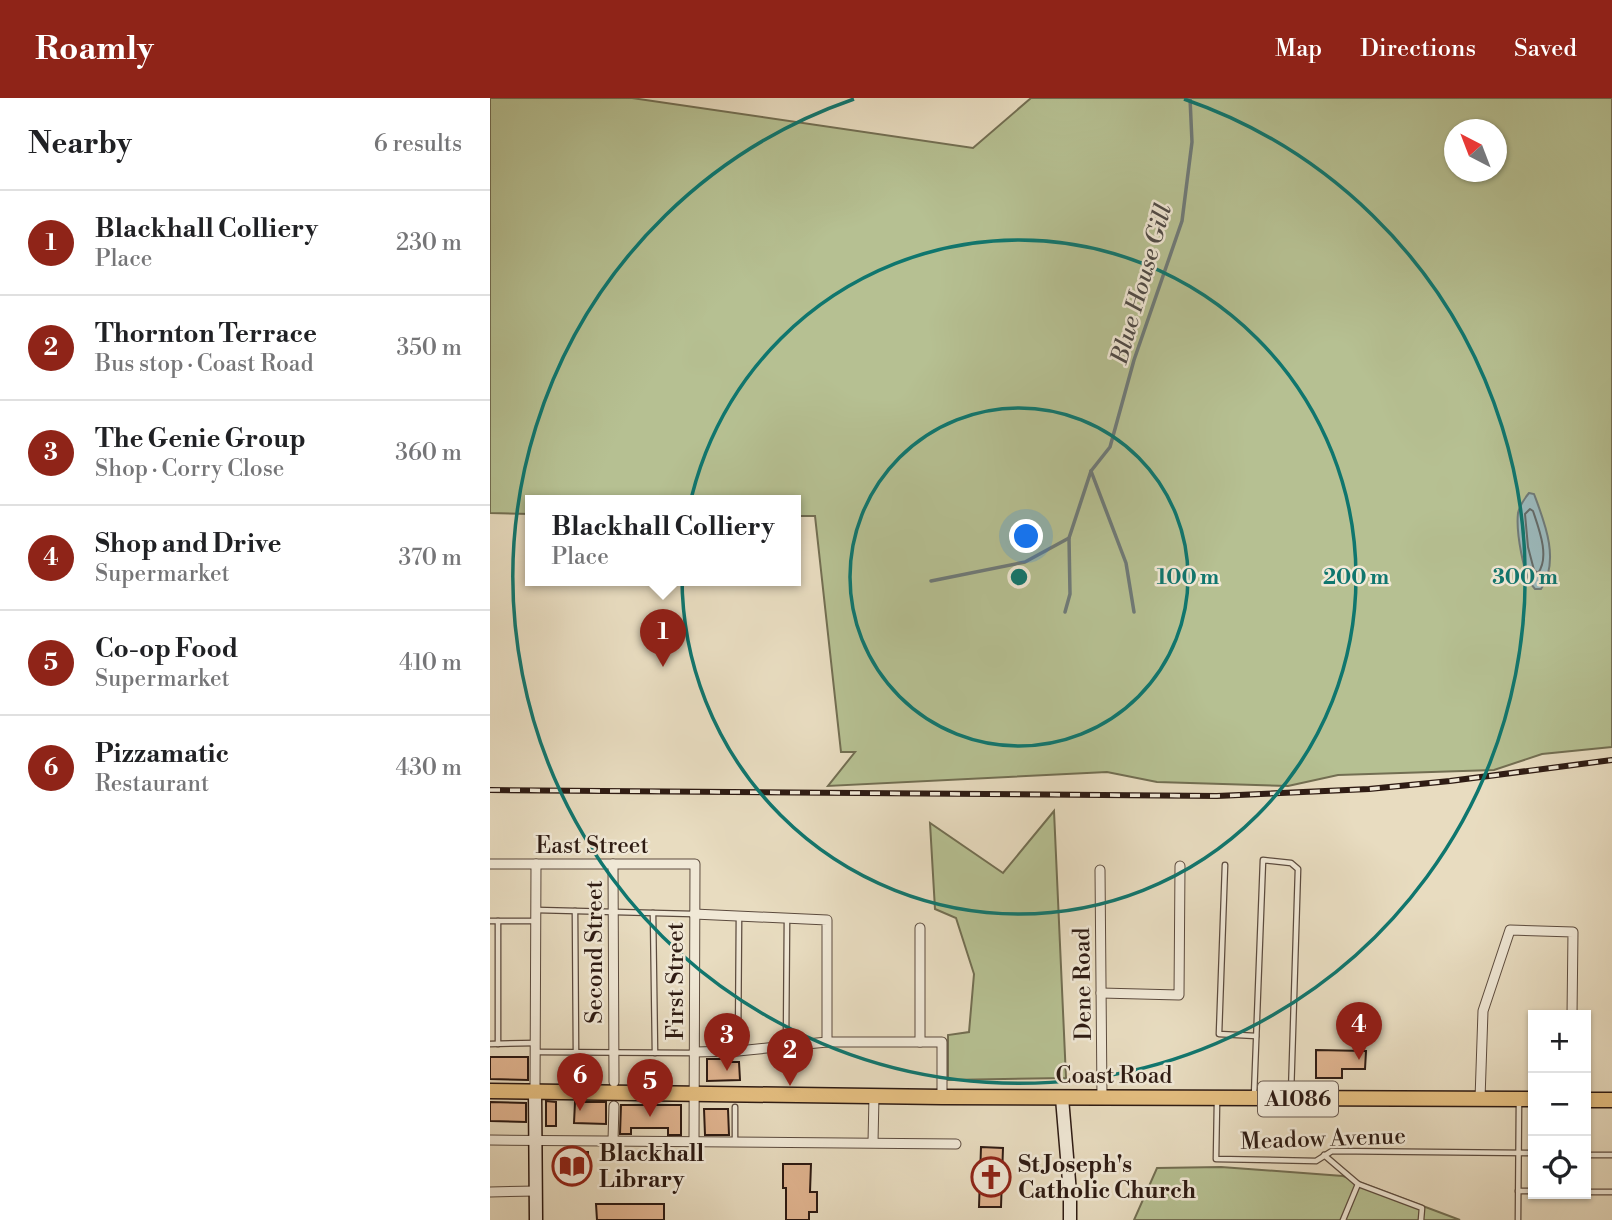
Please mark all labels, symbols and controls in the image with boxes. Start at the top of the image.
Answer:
text: Roamly [35,29,154,70]
text: Map [1275,34,1322,64]
text: Directions [1360,34,1476,64]
text: Saved [1514,34,1577,64]
north arrow [1444,119,1507,182]
text: Nearby [28,125,132,163]
text: 6 results [374,130,462,158]
water label: Blue House Gill [1105,201,1179,369]
text: Blackhall Colliery [95,213,318,245]
text: 1 [45,229,57,257]
text: 230 m [396,229,462,257]
text: Place [95,245,152,273]
text: Thornton Terrace [95,318,317,350]
text: 2 [44,334,58,362]
text: 350 m [396,334,462,362]
text: Bus stop · Coast Road [95,350,314,378]
text: The Genie Group [95,423,306,455]
text: 3 [44,439,58,467]
text: 360 m [395,439,462,467]
text: Shop · Corry Close [95,455,284,483]
popup [525,495,801,586]
text: Blackhall Colliery [551,511,775,543]
your location [1009,519,1043,553]
text: Shop and Drive [95,528,282,560]
text: Place [551,543,609,571]
text: 4 [43,544,59,572]
text: 370 m [399,544,462,572]
text: Supermarket [95,560,230,588]
centre of rings [1007,565,1031,589]
text: 100 m [1157,565,1219,591]
text: 200 m [1323,565,1389,591]
text: 300 m [1492,565,1558,591]
pin: 1 [640,609,686,667]
text: Co-op Food [95,633,238,665]
text: 5 [44,649,58,677]
text: 410 m [399,649,462,677]
text: Supermarket [95,665,230,693]
text: Pizzamatic [95,738,229,770]
text: 6 [44,754,58,782]
text: 430 m [395,754,462,782]
text: Restaurant [95,770,209,798]
street label: East Street [535,832,649,860]
street label: Second Street [581,880,609,1024]
street label: First Street [662,922,690,1040]
street label: Dene Road [1068,927,1098,1041]
pin: 4 [1336,1002,1382,1060]
map controls [1528,1010,1591,1199]
button: + [1528,1010,1591,1073]
pin: 3 [704,1013,750,1071]
pin: 2 [767,1028,813,1086]
pin: 6 [557,1053,603,1111]
pin: 5 [627,1059,673,1117]
street label: Coast Road [1056,1062,1172,1090]
button: − [1528,1073,1591,1136]
road number: A1086 [1258,1082,1338,1116]
street label: Meadow Avenue [1240,1122,1406,1156]
button: locate [1528,1136,1591,1199]
place label: Blackhall Library [599,1140,705,1194]
library icon: Blackhall Library [551,1145,593,1187]
place label: St Joseph's Catholic Church [1018,1151,1196,1205]
church icon: St Joseph's Catholic Church [970,1156,1012,1198]

